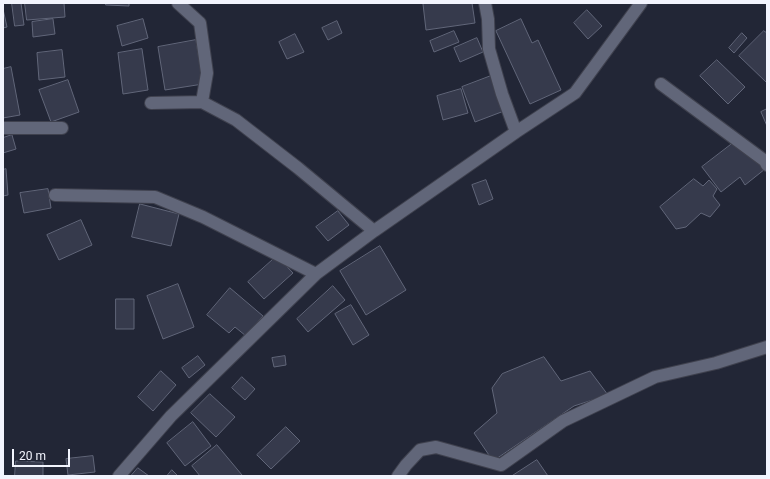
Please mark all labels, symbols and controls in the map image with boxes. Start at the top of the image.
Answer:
scale bar [14,441,72,467]
text: 20 m [19,449,46,463]

